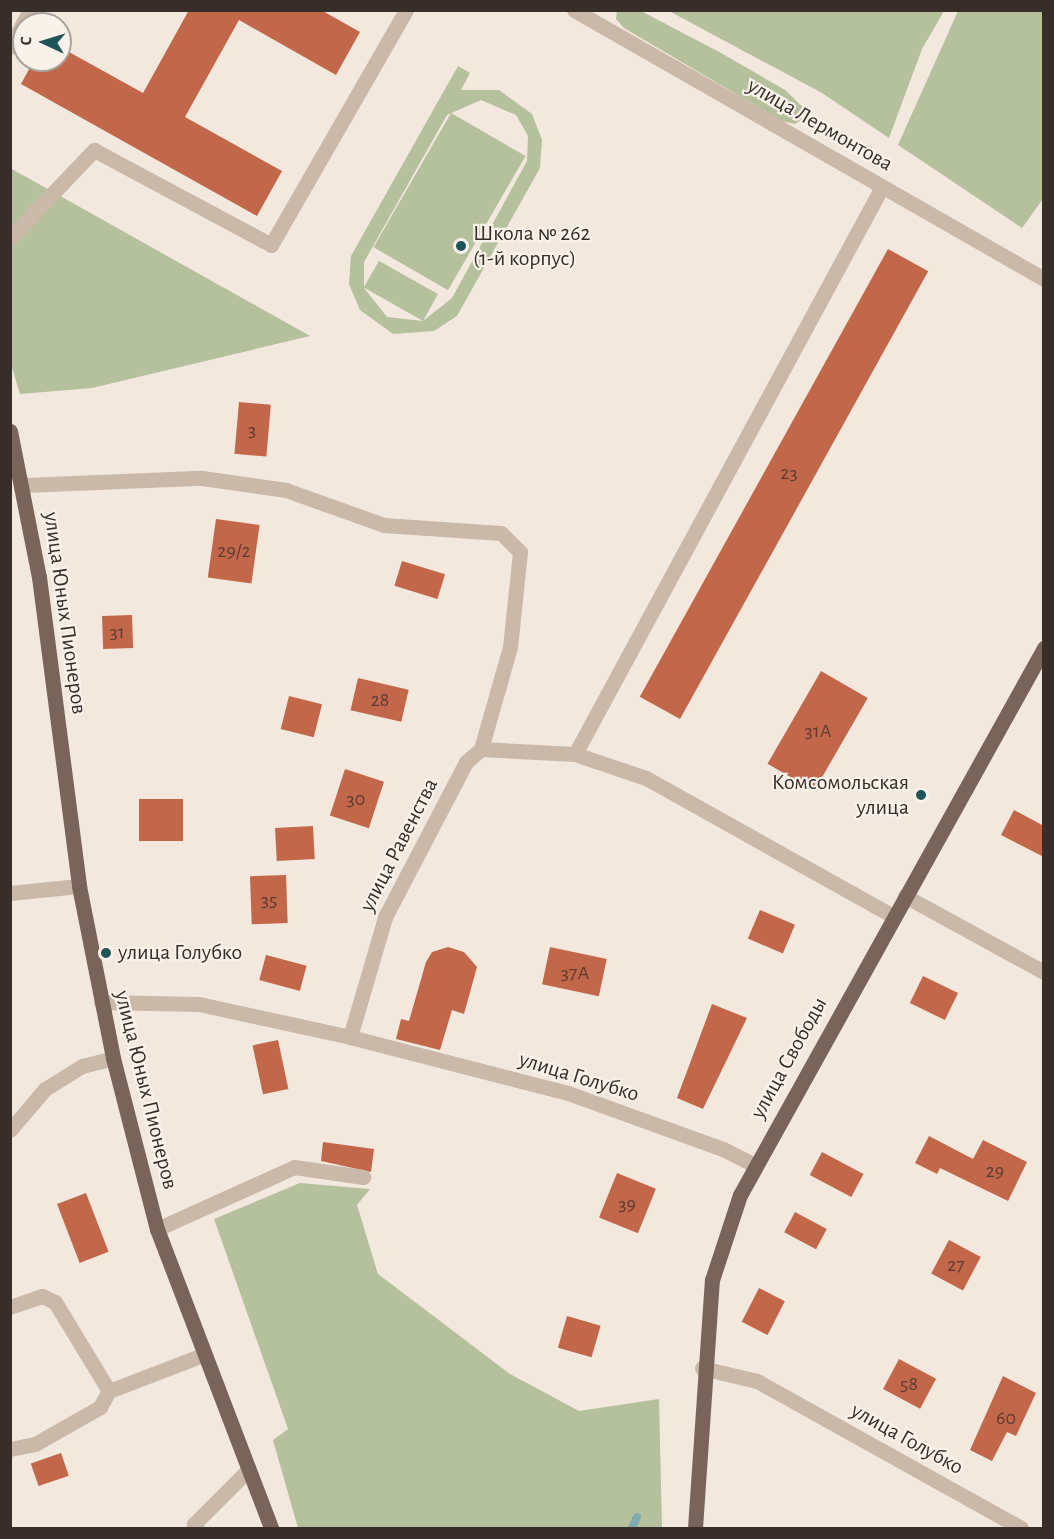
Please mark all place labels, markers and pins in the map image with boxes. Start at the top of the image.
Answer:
place label: Школа № 262 (1-й корпус) [473,220,591,272]
marker: Школа № 262 (1-й корпус) [454,239,468,253]
place label: Комсомольская улица [772,769,909,820]
marker: Комсомольская улица [914,788,928,802]
place label: улица Голубко [118,940,242,966]
marker: улица Голубко [99,946,113,960]

